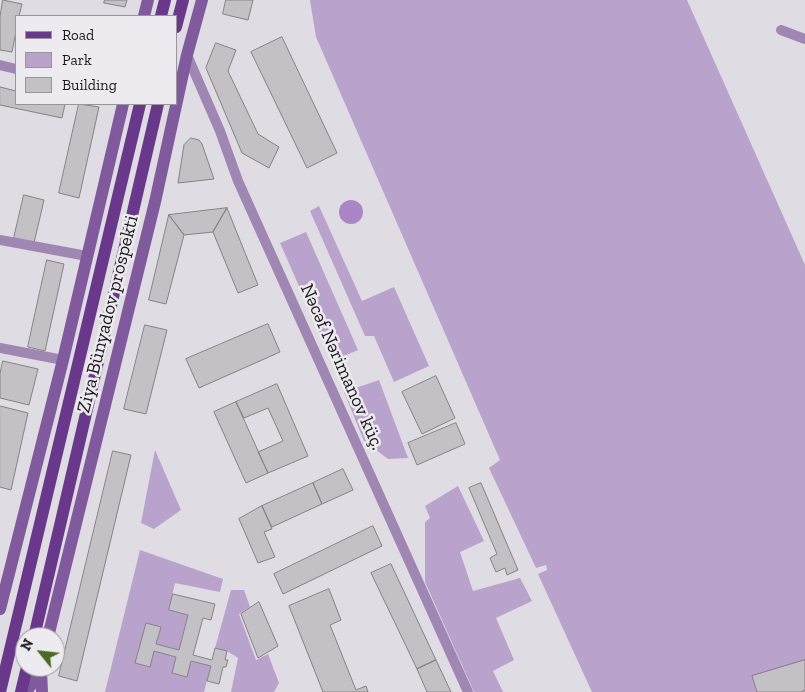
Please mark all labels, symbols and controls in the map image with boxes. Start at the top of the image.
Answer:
legend [15,15,178,105]
text: Road [62,26,94,44]
text: Park [62,51,92,69]
text: Building [62,76,117,94]
street label: Ziya Bünyadov prospekti [72,213,144,415]
street label: Nəcəf Nərimanov küç. [295,280,389,454]
north arrow [15,627,65,677]
text: N [17,636,37,654]

